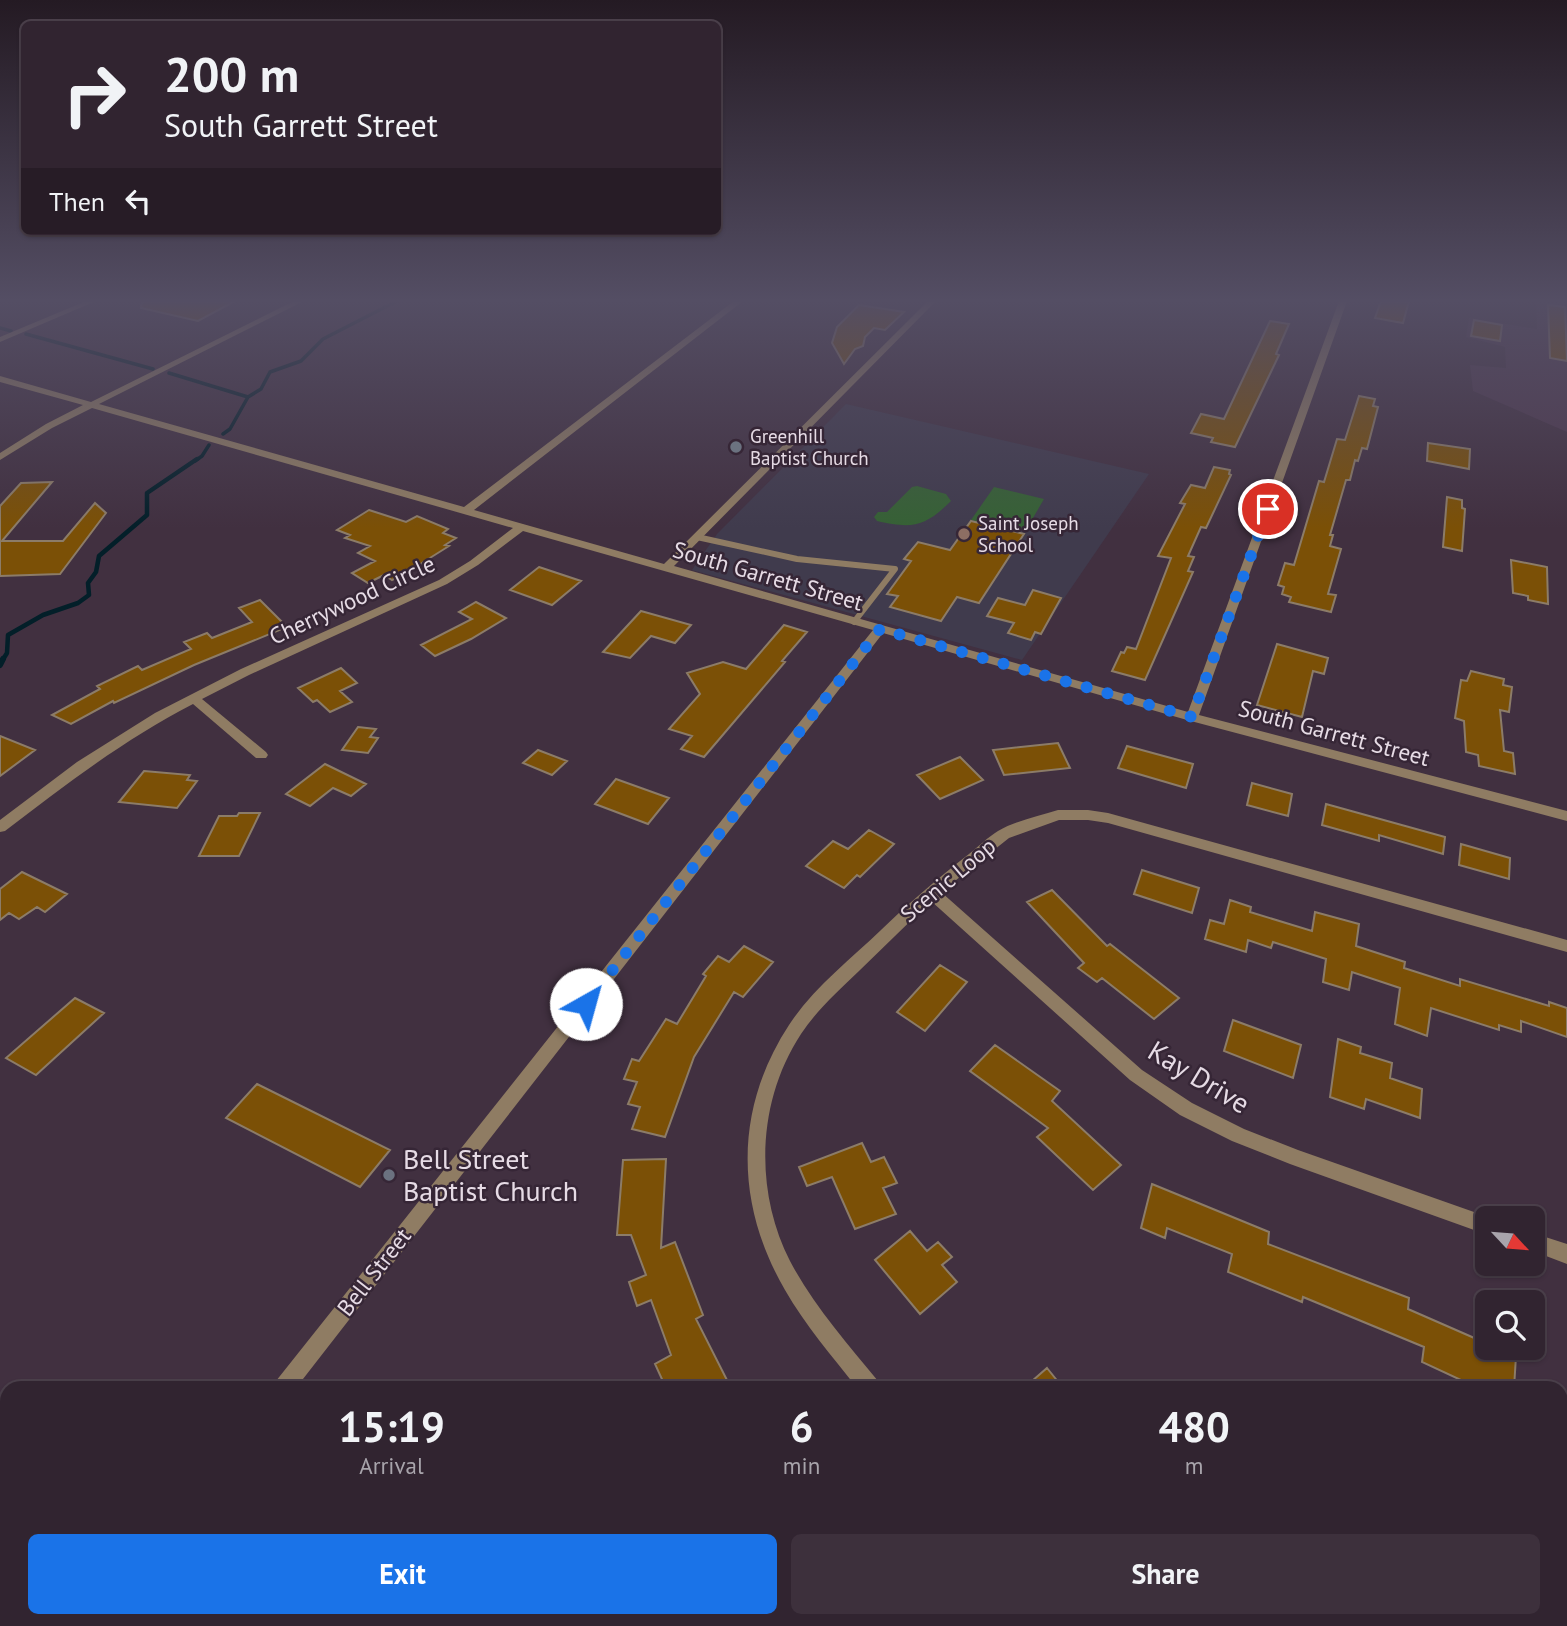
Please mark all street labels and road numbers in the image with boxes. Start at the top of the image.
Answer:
street label: South Garrett Street [670,534,867,617]
street label: Cherrywood Circle [264,548,439,651]
street label: South Garrett Street [1235,693,1433,772]
street label: Scenic Loop [894,831,1001,928]
street label: Kay Drive [1142,1032,1257,1121]
street label: Bell Street [330,1222,417,1321]

